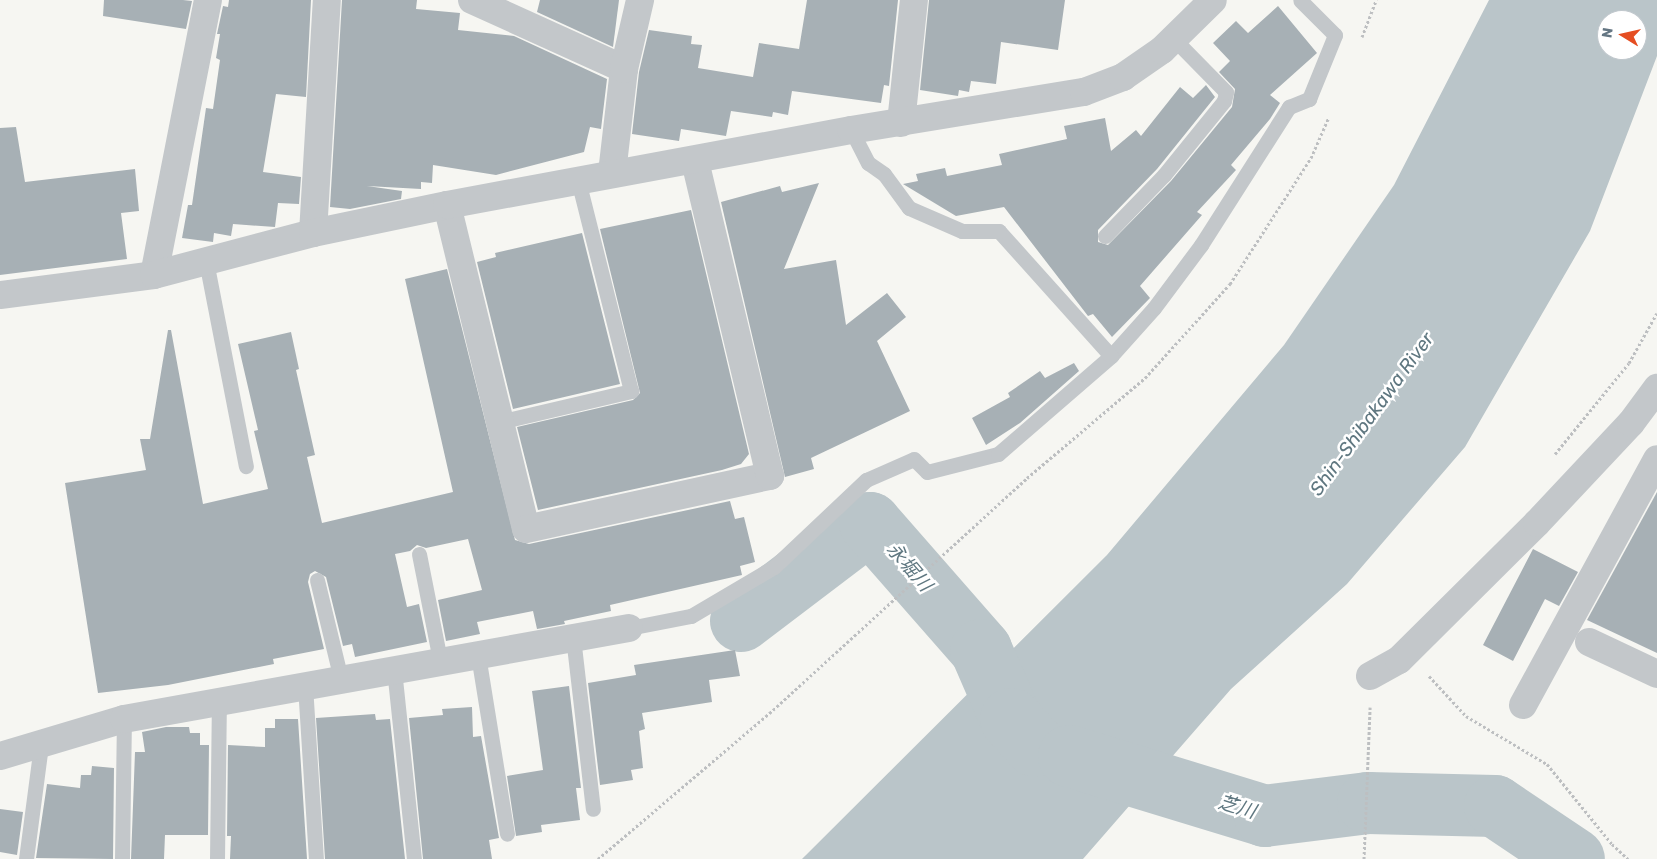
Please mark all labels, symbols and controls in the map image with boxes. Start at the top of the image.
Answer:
north arrow [1597,10,1647,60]
text: N [1598,26,1617,39]
water label: Shin-Shibakawa River [1305,328,1439,500]
water label: 永堀川 [882,538,936,596]
water label: 芝川 [1215,791,1259,823]

